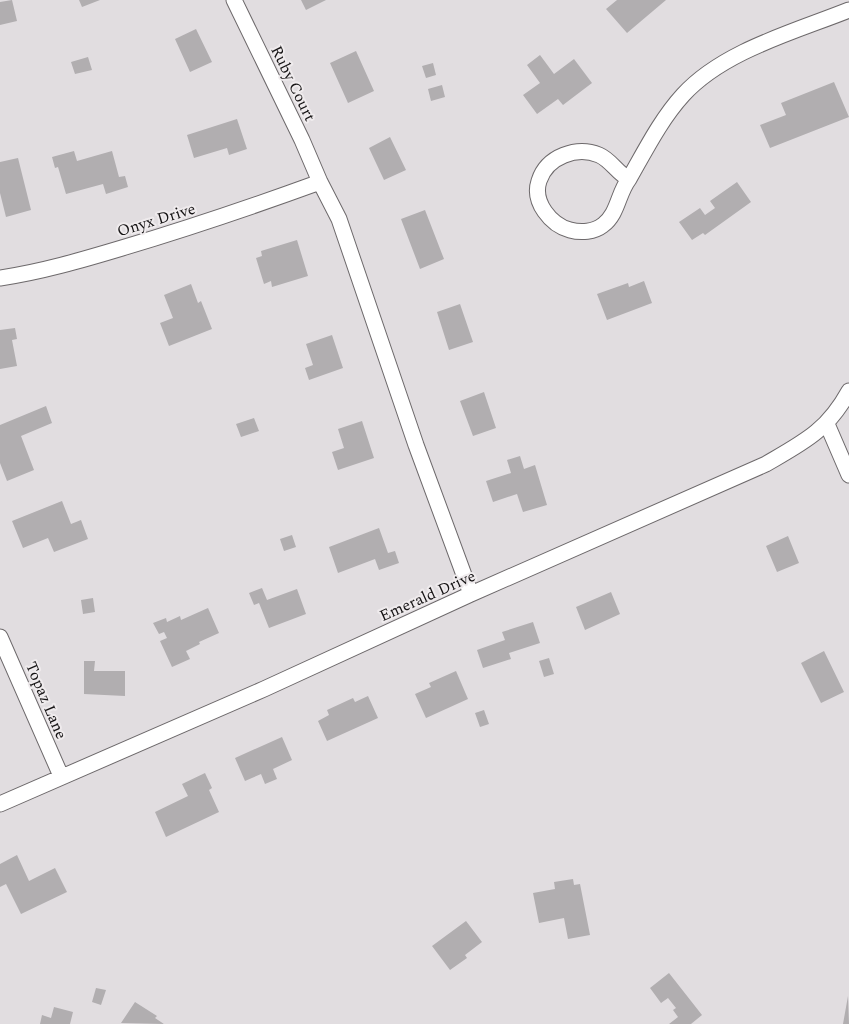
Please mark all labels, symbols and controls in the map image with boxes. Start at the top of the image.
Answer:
street label: Ruby Court [264,42,322,126]
street label: Onyx Drive [114,197,198,243]
street label: Emerald Drive [375,564,479,628]
street label: Topaz Lane [19,658,73,743]

